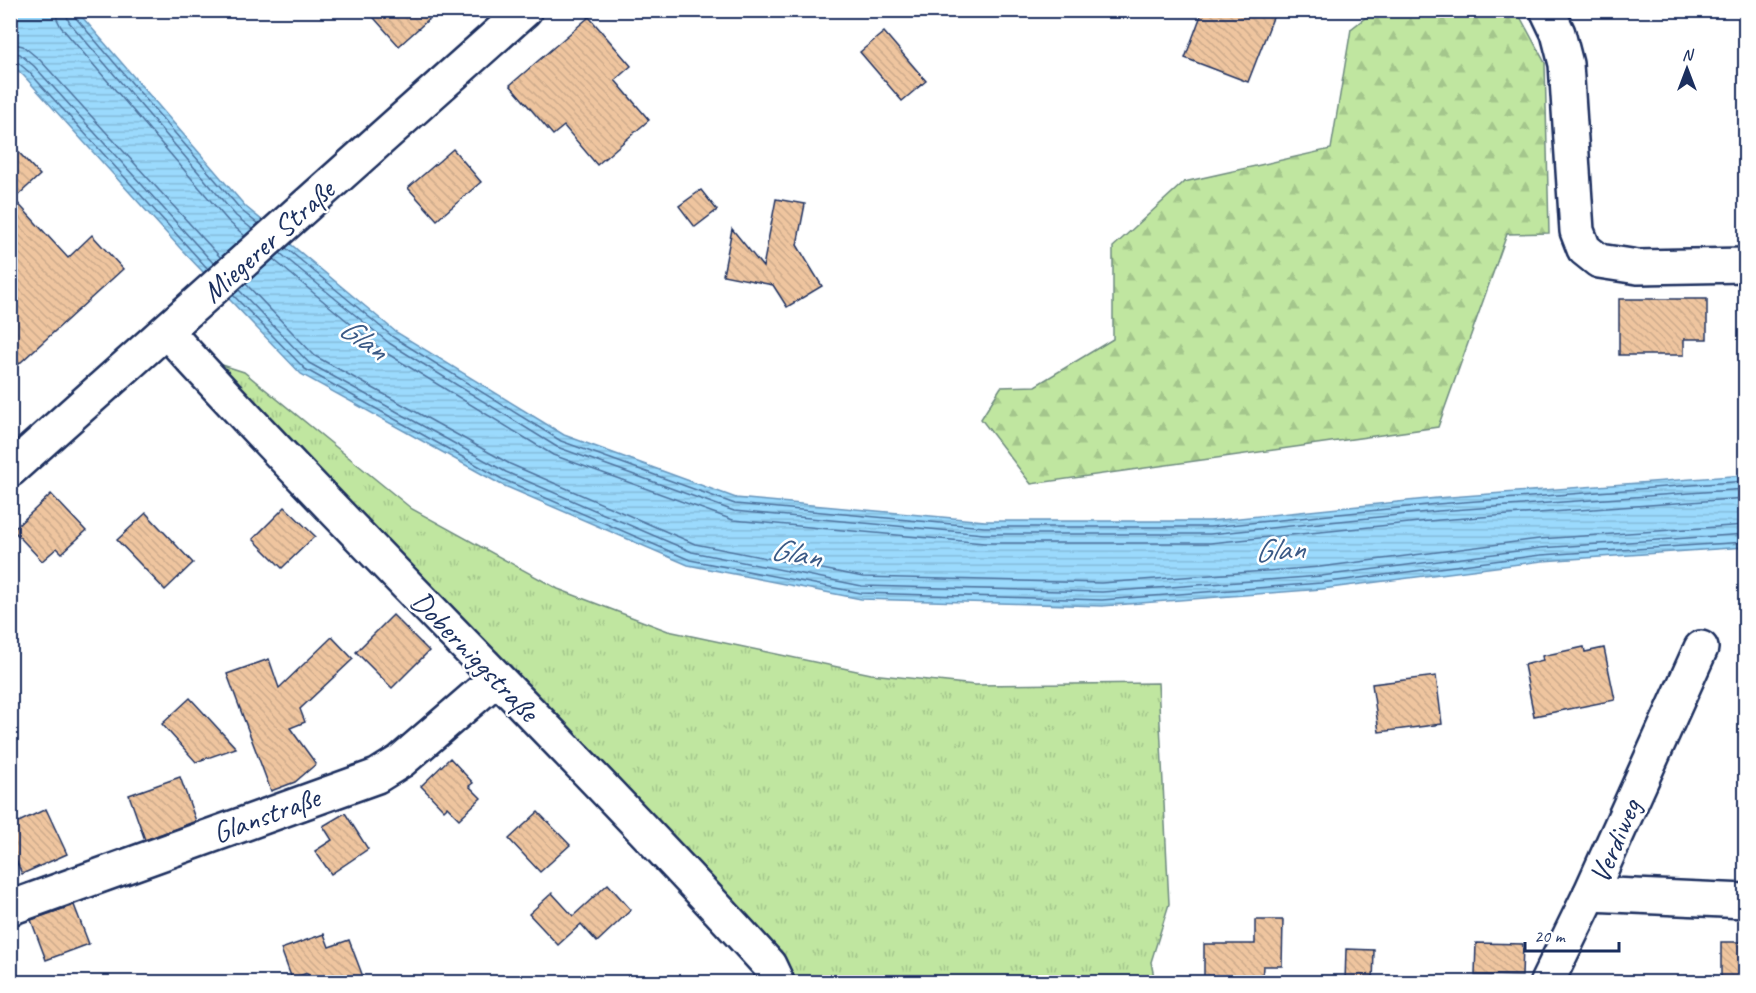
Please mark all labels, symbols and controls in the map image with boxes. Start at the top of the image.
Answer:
north arrow [1657,39,1717,99]
text: N [1682,45,1695,65]
street label: Miegerer Straße [194,170,344,311]
water label: Glan [332,307,398,371]
water label: Glan [1253,527,1308,572]
water label: Glan [768,528,827,577]
street label: Doberniggstraße [403,582,549,731]
street label: Glanstraße [207,777,327,852]
street label: Verdiweg [1580,792,1650,889]
scale bar [1525,915,1620,953]
text: 20 m [1534,925,1567,947]

